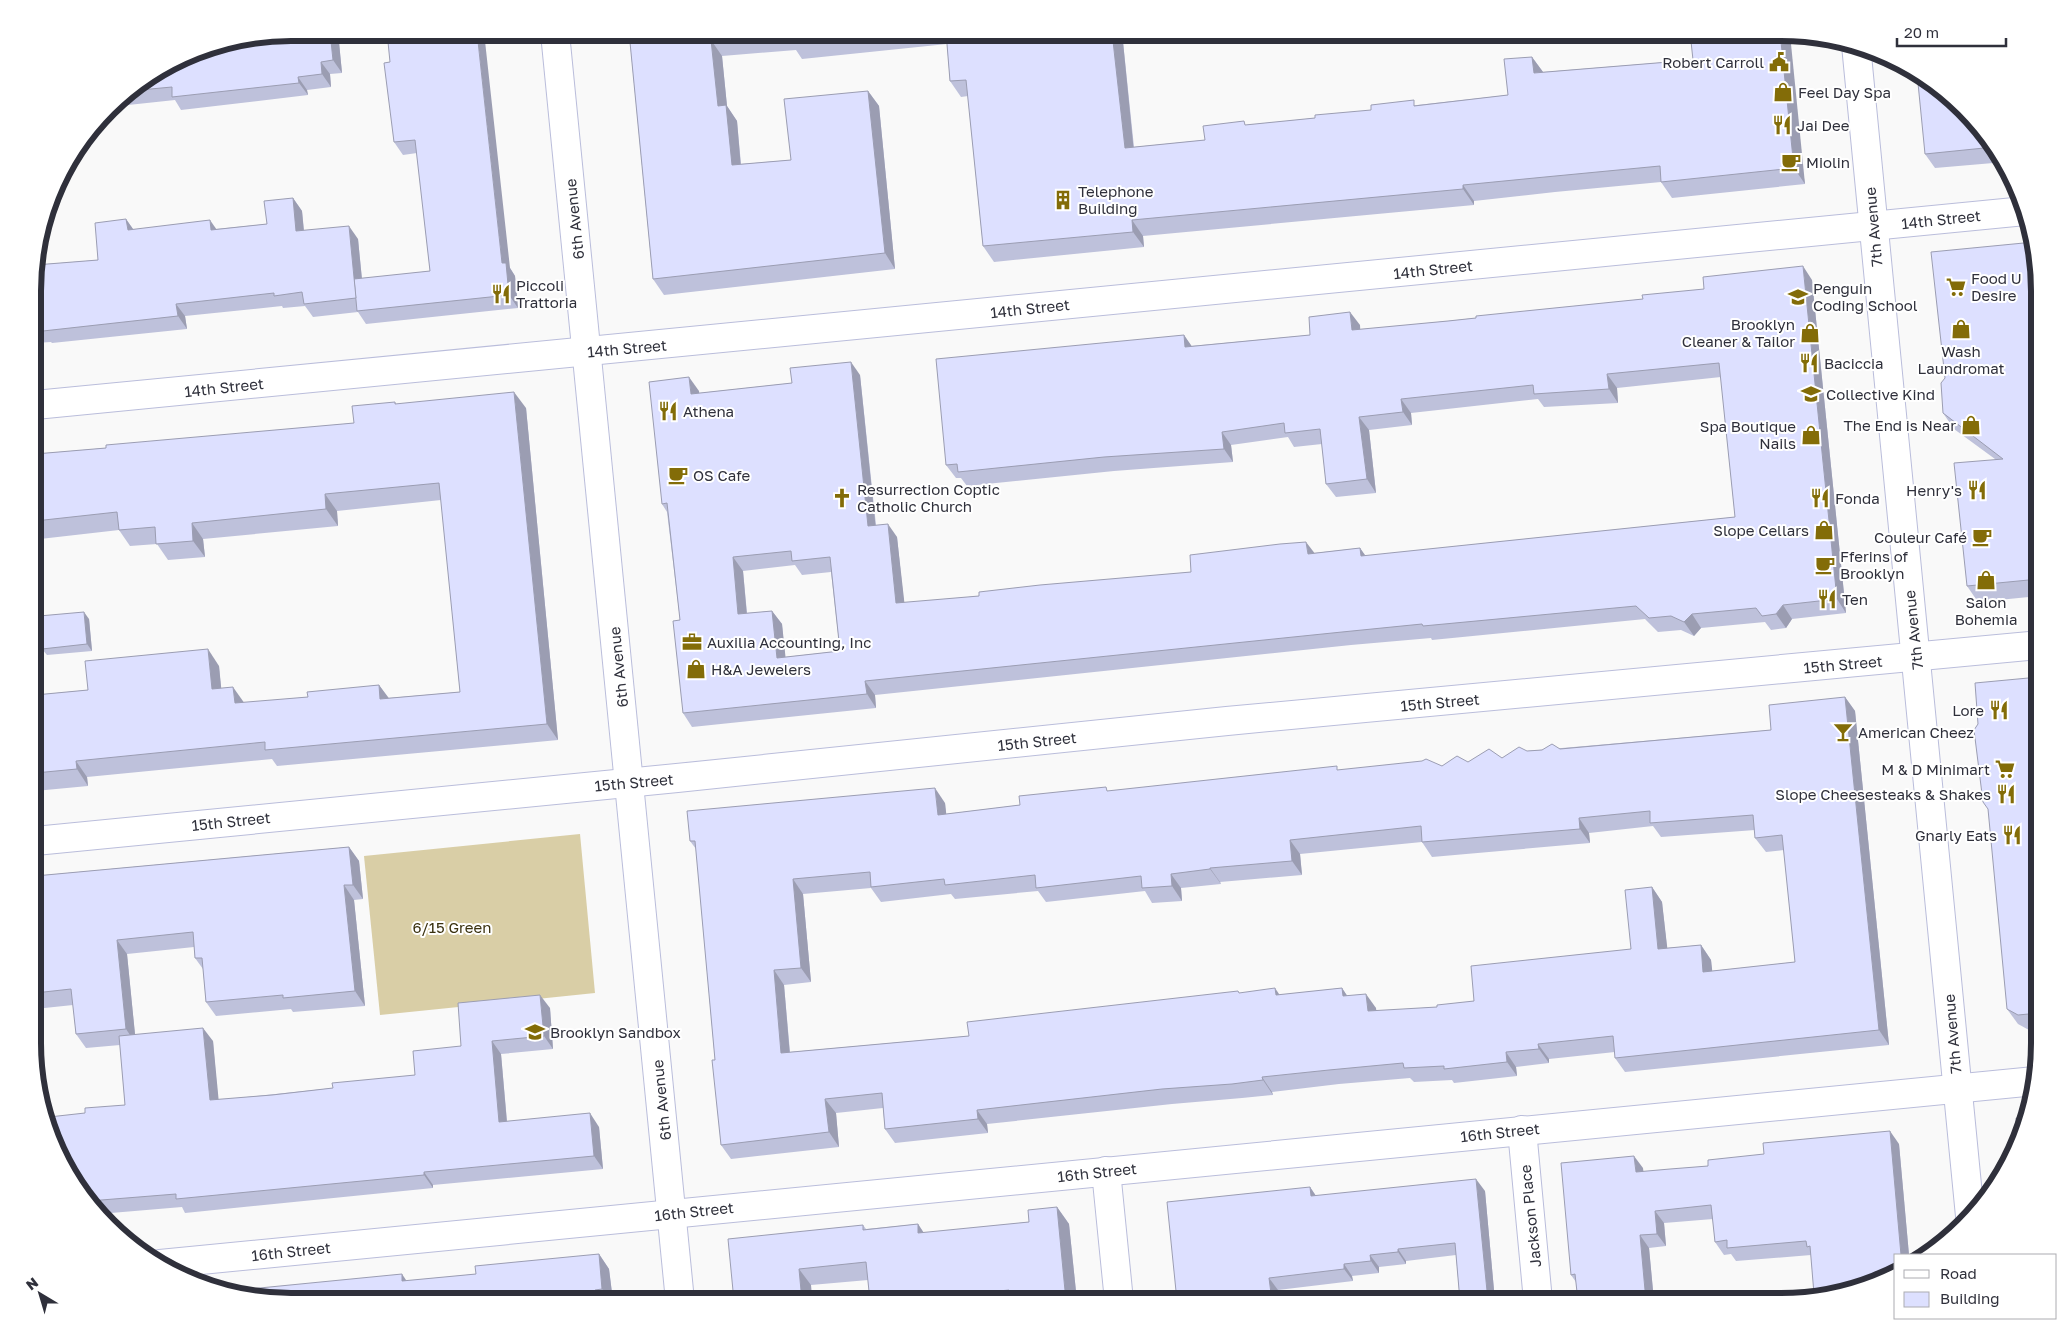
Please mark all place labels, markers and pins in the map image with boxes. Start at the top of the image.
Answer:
public building icon: Robert Carroll [1768,51,1790,73]
place label: Robert Carroll [1662,53,1764,71]
shop icon: Feel Day Spa [1772,81,1794,103]
place label: Feel Day Spa [1798,83,1891,101]
restaurant icon: Jai Dee [1771,114,1793,136]
place label: Jai Dee [1797,116,1850,134]
cafe icon: Miolin [1780,151,1802,173]
place label: Miolin [1806,153,1850,171]
place label: Telephone Building [1078,182,1154,217]
building icon: Telephone Building [1052,189,1074,211]
place label: Food U Desire [1971,269,2022,304]
place label: Piccoli Trattoria [516,276,577,311]
supermarket icon: Food U Desire [1945,276,1967,298]
place label: Penguin Coding School [1813,279,1918,314]
restaurant icon: Piccoli Trattoria [490,283,512,305]
school or university icon: Penguin Coding School [1787,286,1809,308]
place label: Brooklyn Cleaner & Tailor [1682,315,1795,350]
shop icon: Wash Laundromat [1950,318,1972,340]
shop icon: Brooklyn Cleaner & Tailor [1799,322,1821,344]
place label: Wash Laundromat [1917,342,2005,377]
restaurant icon: Baciccia [1798,352,1820,374]
place label: Baciccia [1824,354,1884,372]
school or university icon: Collective Kind [1800,383,1822,405]
place label: Collective Kind [1826,385,1935,403]
restaurant icon: Athena [657,400,679,422]
place label: Athena [683,402,734,420]
shop icon: The End is Near [1960,414,1982,436]
place label: The End is Near [1844,416,1956,434]
place label: Spa Boutique Nails [1700,417,1796,452]
shop icon: Spa Boutique Nails [1800,424,1822,446]
cafe icon: OS Cafe [667,464,689,486]
place label: OS Cafe [693,466,750,484]
restaurant icon: Henry's [1966,479,1988,501]
place label: Resurrection Coptic Catholic Church [857,480,1000,515]
place label: Henry's [1906,481,1962,499]
church icon: Resurrection Coptic Catholic Church [831,487,853,509]
restaurant icon: Fonda [1809,487,1831,509]
place label: Fonda [1835,489,1880,507]
shop icon: Slope Cellars [1813,519,1835,541]
place label: Slope Cellars [1713,521,1809,539]
cafe icon: Couleur Café [1971,526,1993,548]
place label: Couleur Café [1874,528,1967,546]
place label: Fferins of Brooklyn [1840,547,1909,582]
cafe icon: Fferins of Brooklyn [1814,554,1836,576]
shop icon: Salon Bohemia [1975,569,1997,591]
restaurant icon: Ten [1816,588,1838,610]
place label: Ten [1842,590,1868,608]
place label: Salon Bohemia [1955,593,2017,628]
office icon: Auxilia Accounting, Inc [681,631,703,653]
place label: Auxilia Accounting, Inc [707,633,871,651]
shop icon: H&A Jewelers [685,658,707,680]
place label: H&A Jewelers [711,660,811,678]
restaurant icon: Lore [1988,699,2010,721]
place label: Lore [1952,701,1984,719]
bar icon: American Cheez [1832,721,1854,743]
place label: American Cheez [1858,723,1974,741]
supermarket icon: M & D Minimart [1994,758,2016,780]
place label: M & D Minimart [1881,760,1990,778]
restaurant icon: Slope Cheesesteaks & Shakes [1995,783,2017,805]
place label: Slope Cheesesteaks & Shakes [1775,785,1991,803]
restaurant icon: Gnarly Eats [2001,824,2023,846]
place label: Gnarly Eats [1915,826,1997,844]
school or university icon: Brooklyn Sandbox [524,1021,546,1043]
place label: Brooklyn Sandbox [550,1023,681,1041]

